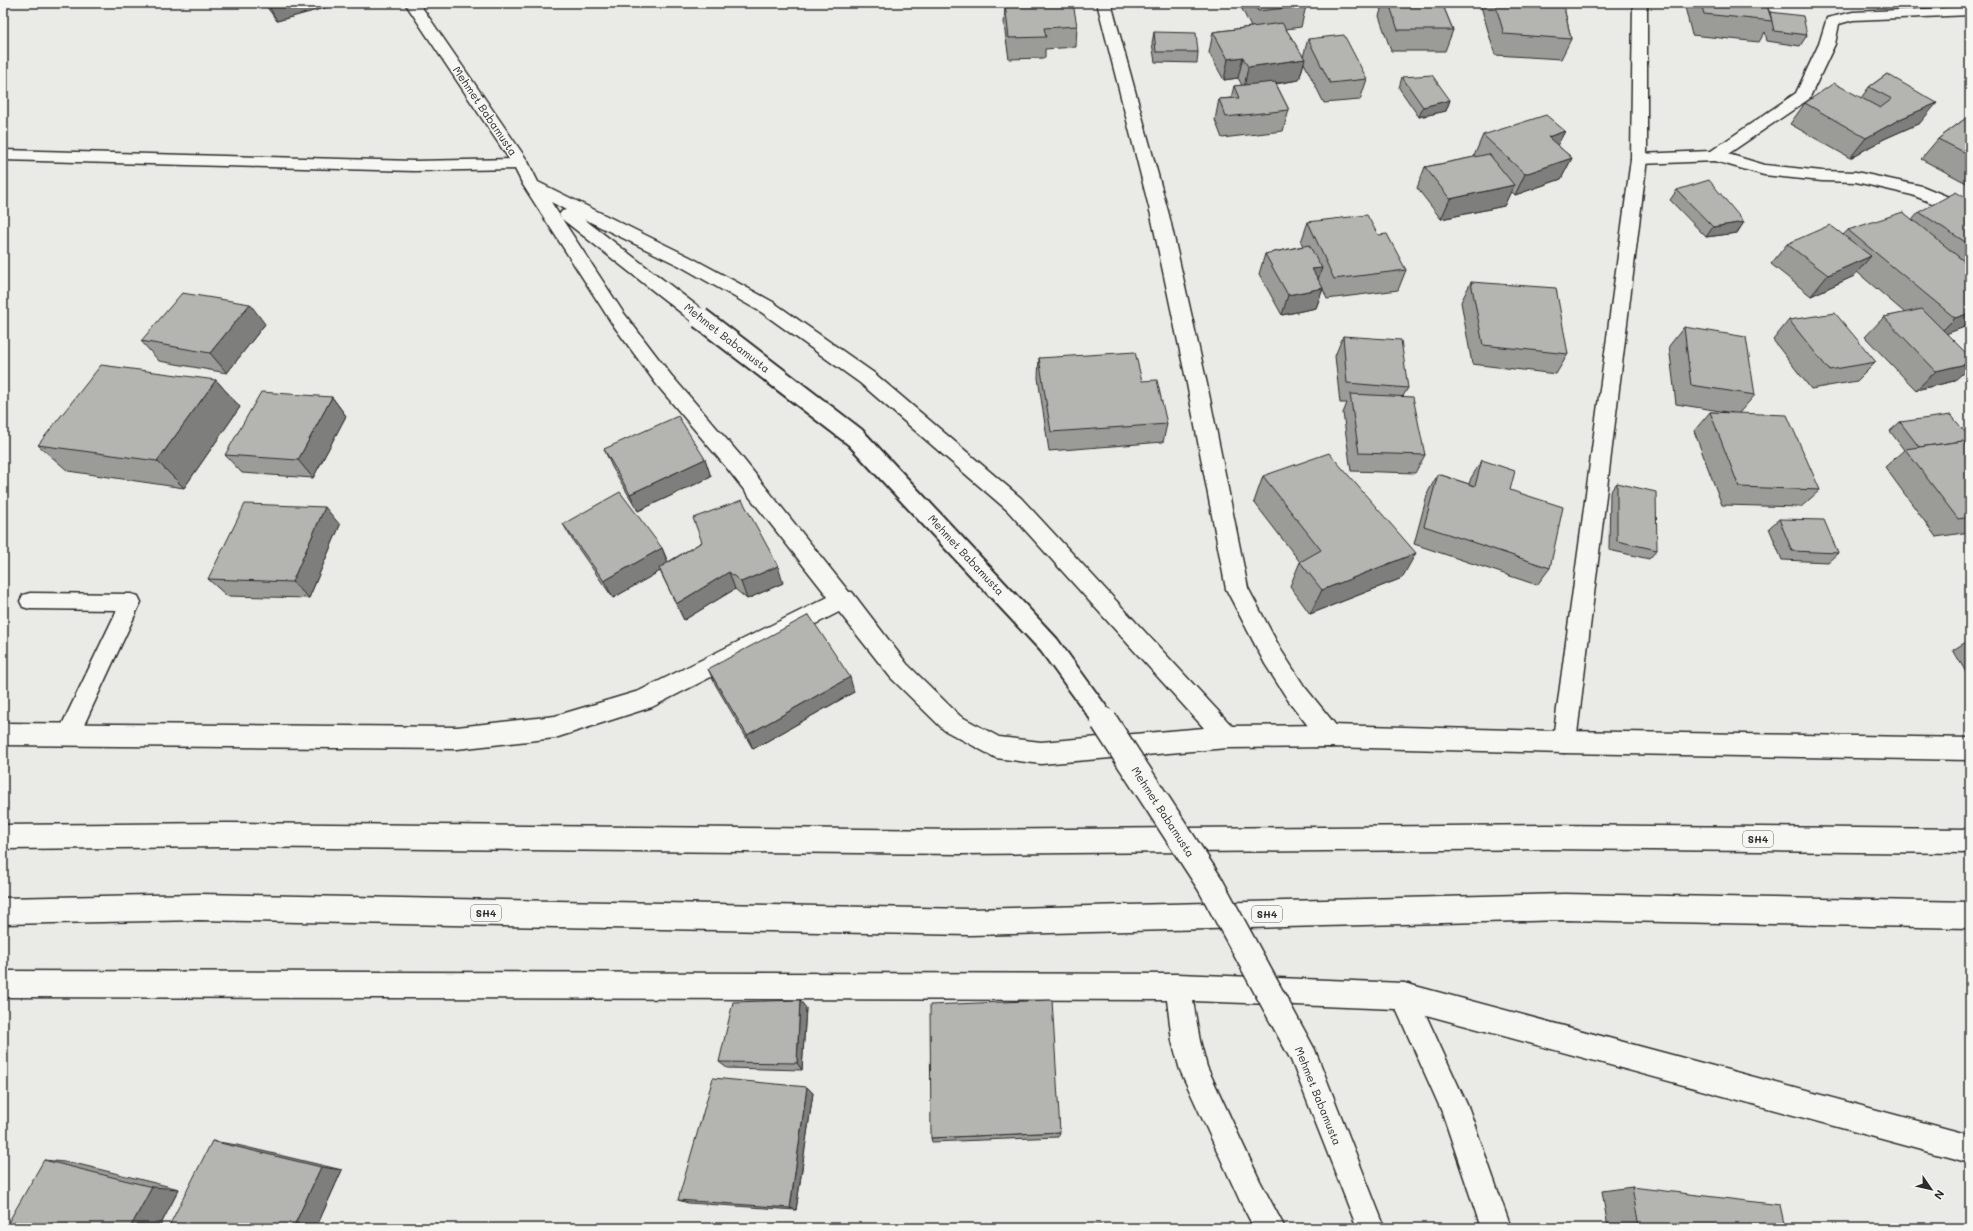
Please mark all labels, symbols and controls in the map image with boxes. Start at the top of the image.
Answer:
street label: Mehmet Babamusta [450,63,521,159]
street label: Mehmet Babamusta [681,299,773,376]
street label: Mehmet Babamusta [925,511,1008,598]
street label: Mehmet Babamusta [1129,764,1198,860]
road number: SH4 [1743,831,1773,847]
road number: SH4 [471,905,501,921]
road number: SH4 [1252,906,1282,922]
street label: Mehmet Babamusta [1292,1044,1345,1147]
north arrow [1911,1169,1951,1209]
text: N [1931,1187,1948,1203]

